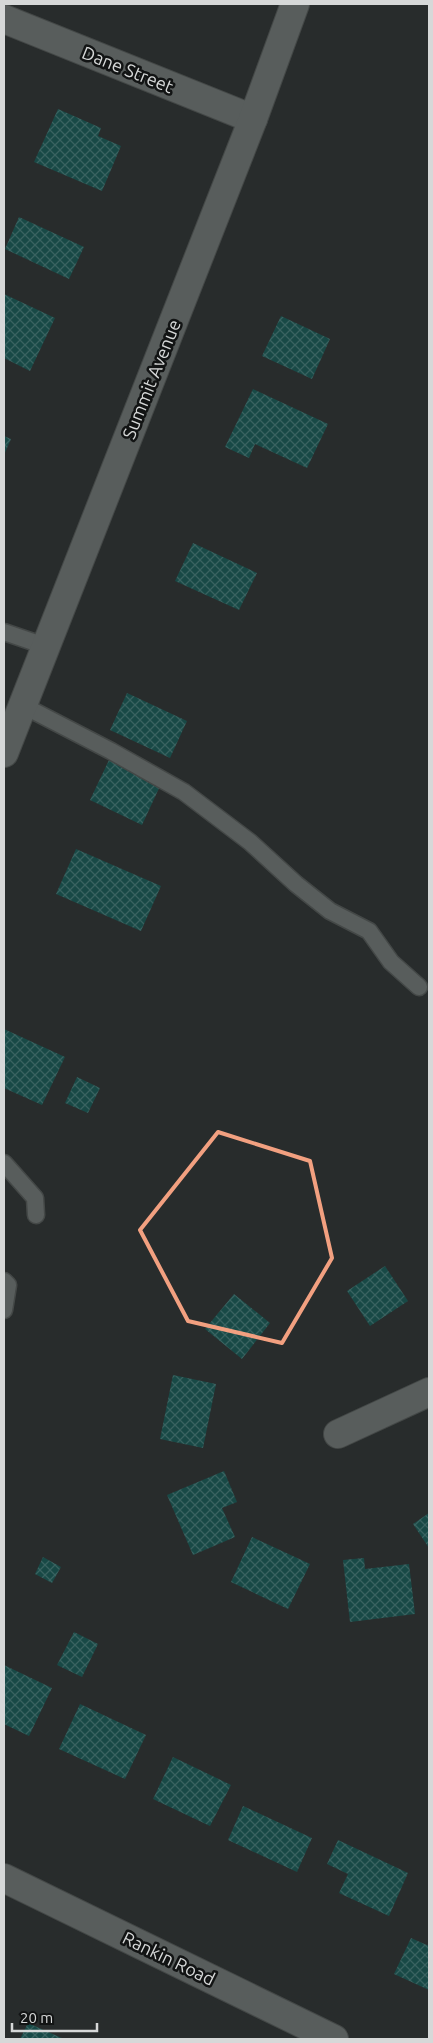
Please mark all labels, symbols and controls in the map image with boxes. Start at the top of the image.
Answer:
street label: Dane Street [79,42,177,96]
street label: Summit Avenue [118,316,184,442]
street label: Rankin Road [120,1927,218,1989]
scale bar [12,2000,98,2032]
text: 20 m [20,2009,53,2026]

